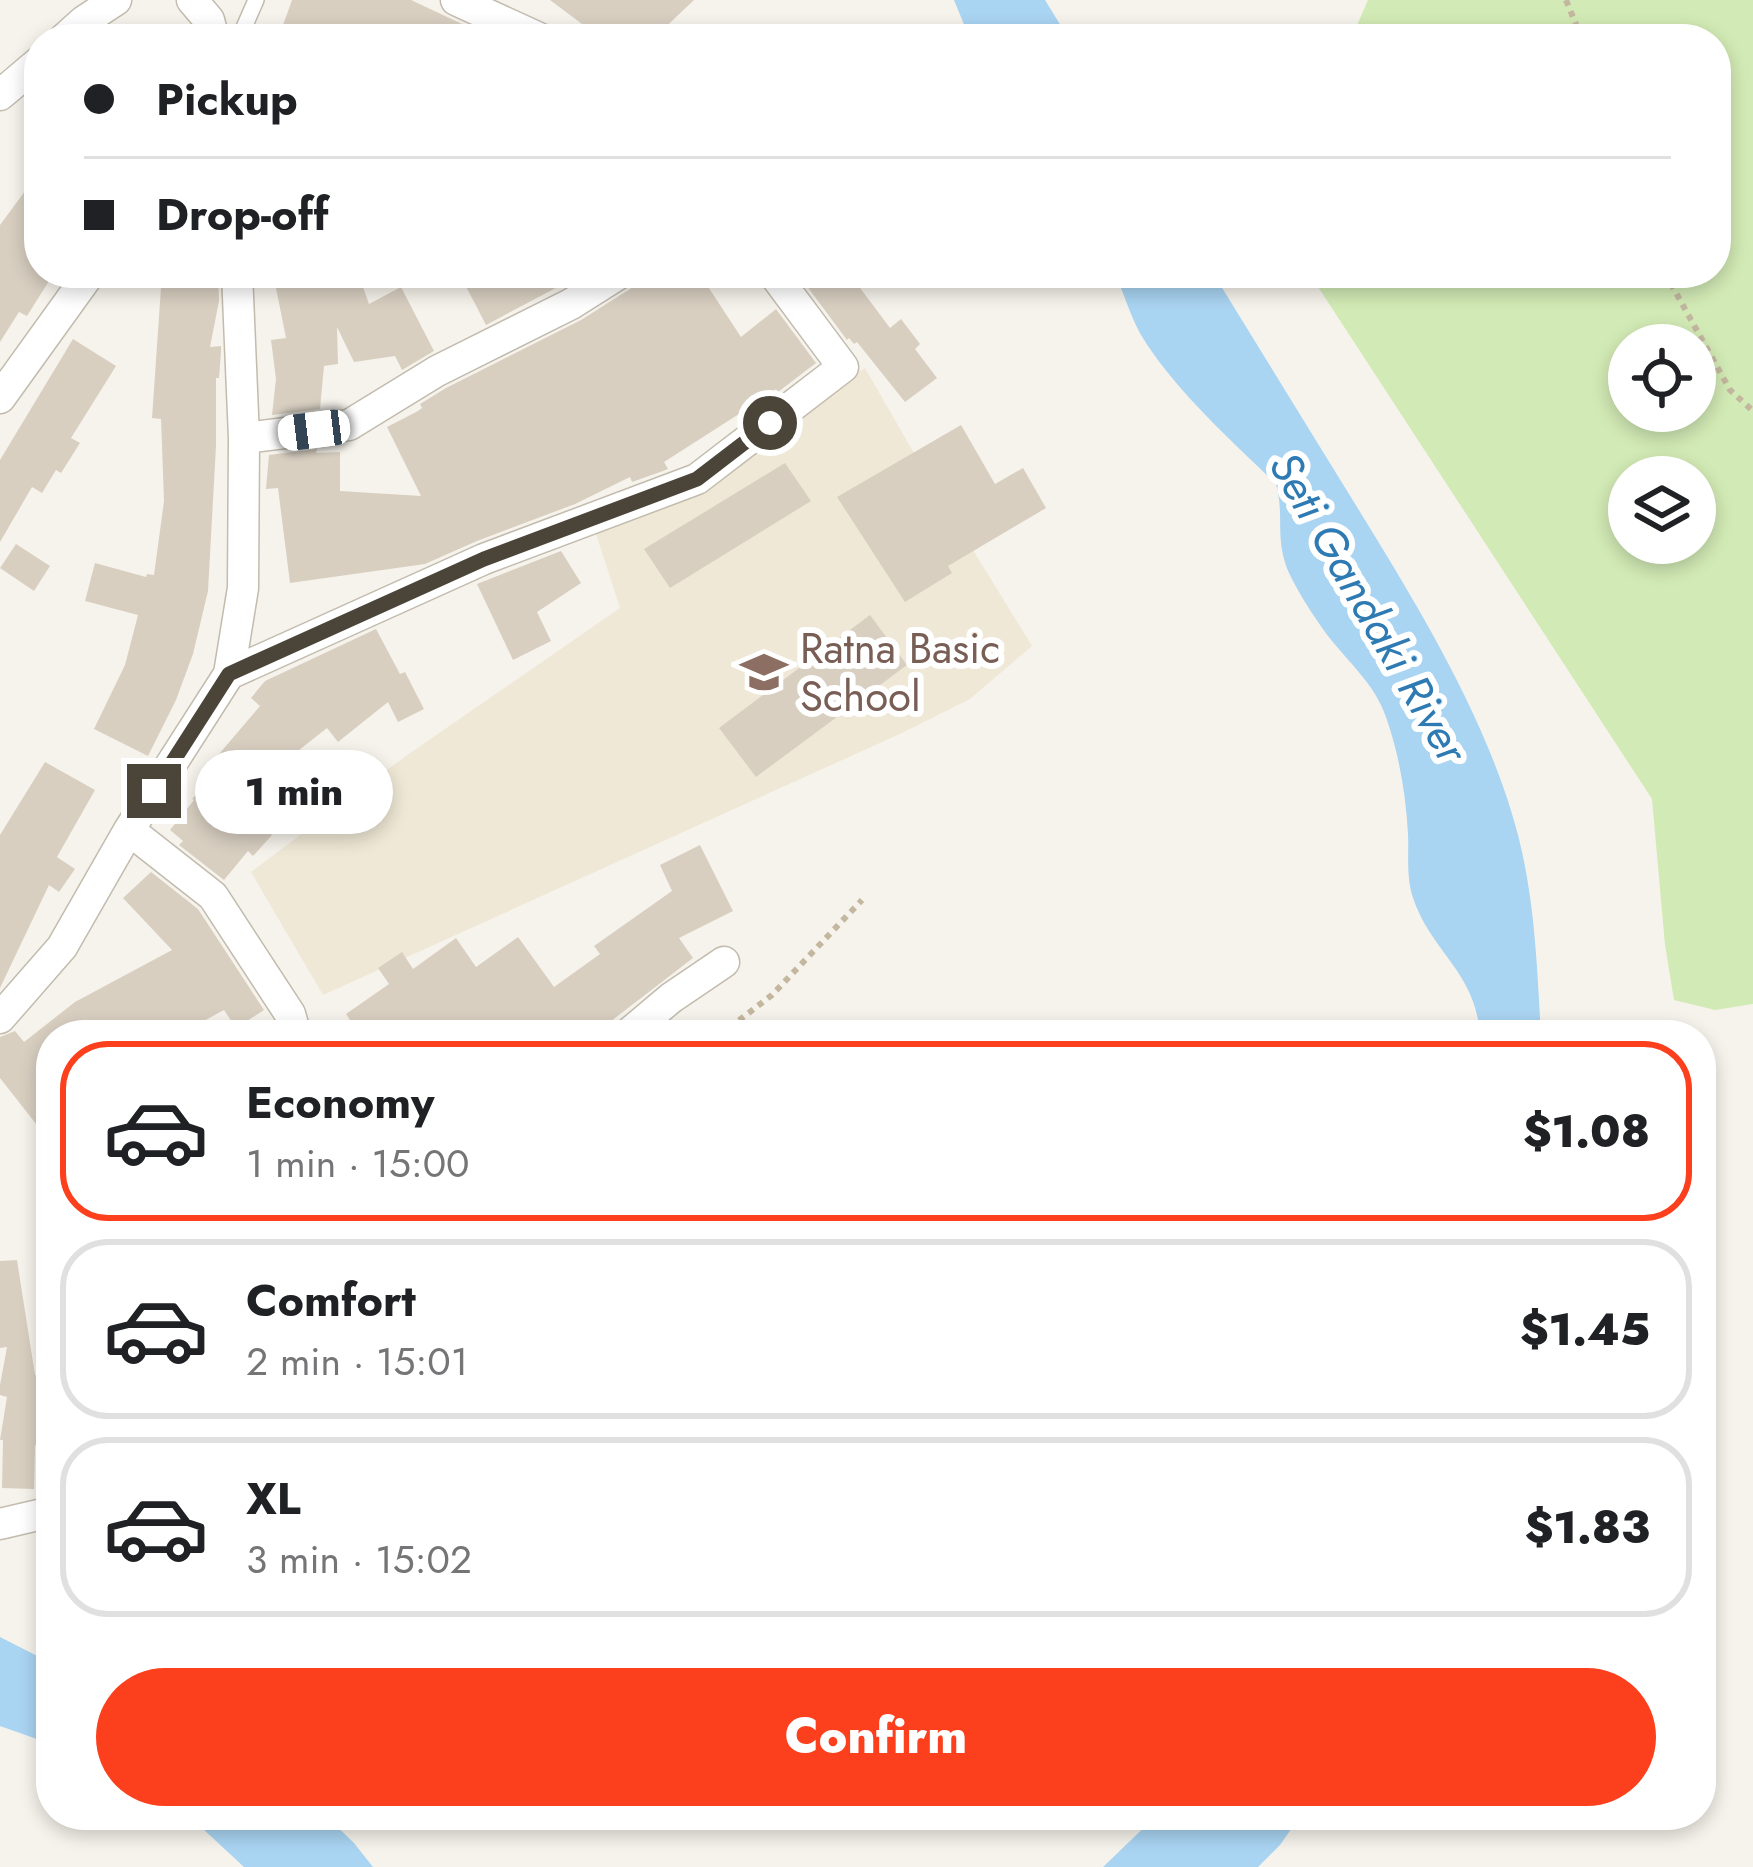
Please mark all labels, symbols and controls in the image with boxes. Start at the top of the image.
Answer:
text: Pickup [156,67,298,132]
text: Drop-off [156,182,329,247]
map controls [1608,324,1716,564]
button: locate [1608,324,1716,432]
route start [743,396,797,450]
car [276,408,352,452]
water label: Seti Gandaki River [1253,440,1485,776]
button: layers [1608,456,1716,564]
place label: Ratna Basic School [800,618,1000,727]
school or university icon: Ratna Basic School [739,647,789,697]
callout: 1 min [196,749,394,833]
text: 1 min [245,763,343,820]
route end [127,764,181,818]
text: Economy [246,1070,434,1135]
icon: car [102,1077,210,1185]
text: $1.08 [1523,1099,1650,1164]
text: 1 min · 15:00 [246,1135,469,1192]
text: Comfort [246,1268,416,1333]
icon: car [102,1275,210,1383]
text: $1.45 [1520,1297,1650,1362]
text: 2 min · 15:01 [246,1333,468,1390]
text: XL [246,1466,301,1531]
icon: car [102,1473,210,1581]
text: $1.83 [1525,1495,1650,1560]
text: 3 min · 15:02 [246,1531,472,1588]
button: Confirm [96,1668,1656,1806]

